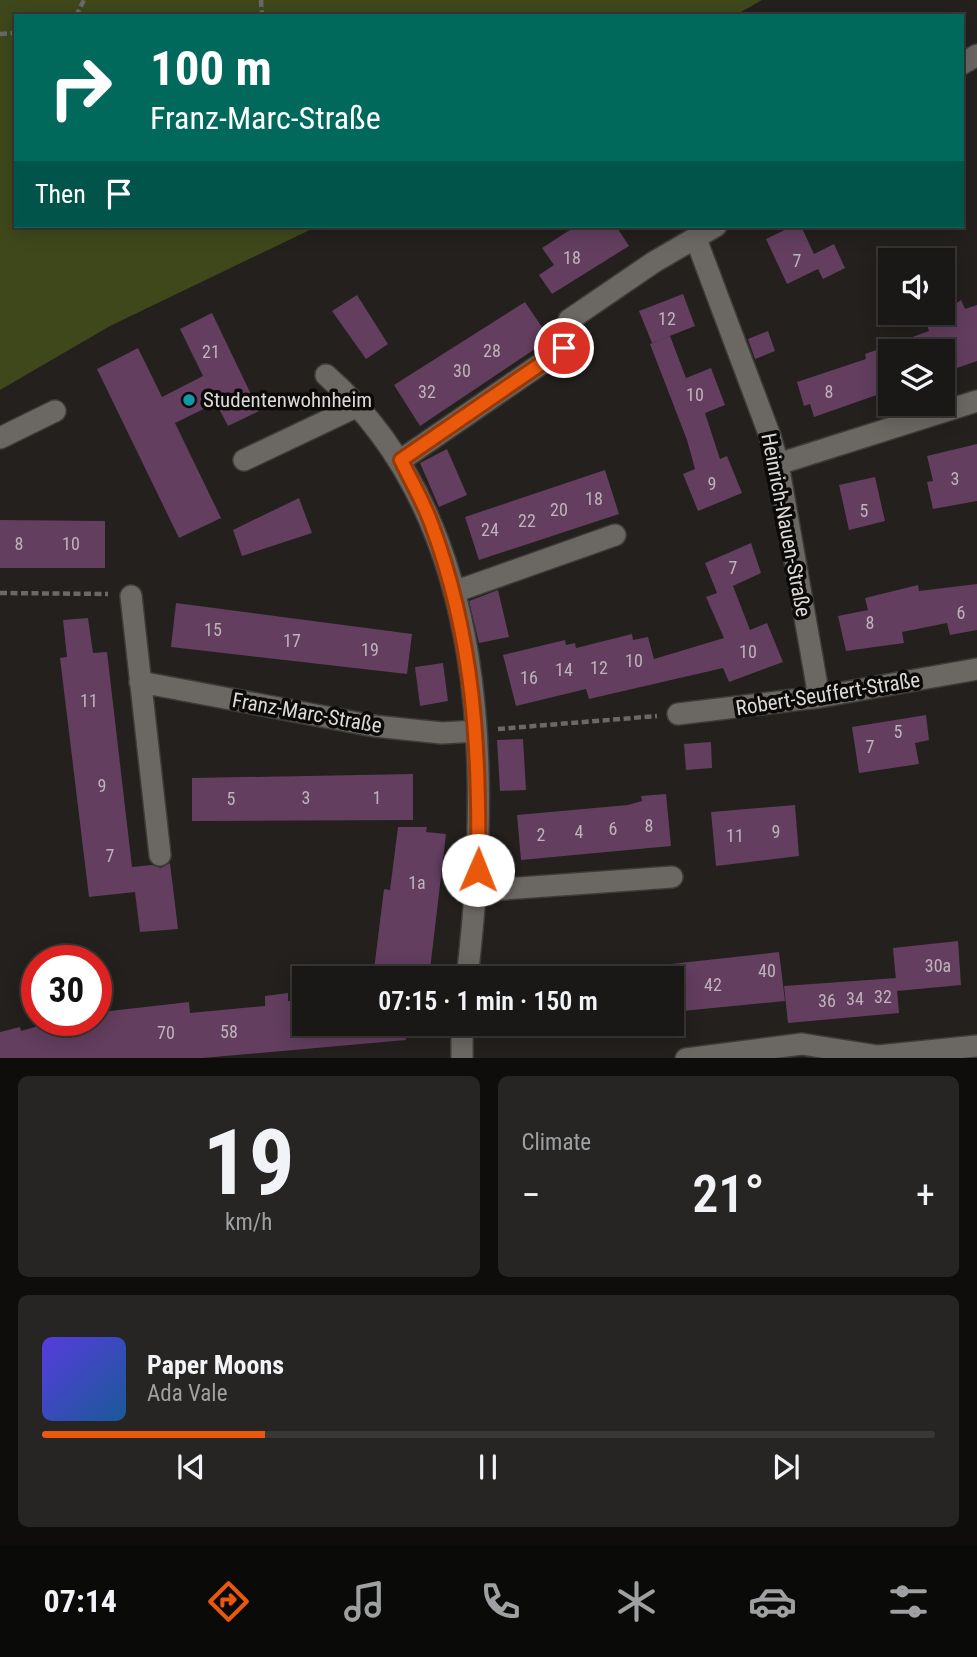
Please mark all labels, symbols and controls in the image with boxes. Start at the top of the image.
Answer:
text: 100 m [150,40,272,97]
icon: right [35,42,126,133]
text: Franz-Marc-Straße [150,99,381,137]
icon: arrive [100,175,138,213]
text: Then [35,179,86,209]
house number: 18 [563,247,581,268]
map controls [878,248,955,416]
button: sound [878,248,955,325]
house number: 7 [793,250,802,271]
house number: 12 [658,308,676,329]
pin [534,318,594,378]
icon: arrive [545,329,583,367]
button: layers [878,339,955,416]
house number: 28 [483,340,501,361]
house number: 21 [202,341,220,362]
house number: 30 [453,360,471,381]
house number: 32 [418,381,436,402]
house number: 8 [825,381,833,402]
house number: 10 [686,384,704,405]
place label: Studentenwohnheim [203,388,372,412]
marker: Studentenwohnheim [181,392,197,408]
street label: Heinrich-Nauen-Straße [756,431,816,619]
house number: 3 [951,468,959,489]
house number: 9 [708,473,716,494]
house number: 18 [585,488,603,509]
house number: 20 [550,499,568,520]
house number: 5 [860,500,869,521]
house number: 22 [518,510,536,531]
house number: 24 [481,519,499,540]
house number: 8 [15,533,23,554]
house number: 10 [62,533,80,554]
house number: 7 [729,557,738,578]
house number: 6 [957,602,965,623]
house number: 8 [866,612,874,633]
house number: 15 [204,619,222,640]
house number: 17 [283,630,301,651]
house number: 19 [361,639,379,660]
house number: 10 [739,641,757,662]
house number: 10 [625,650,643,671]
house number: 12 [590,657,608,678]
house number: 14 [555,659,573,680]
house number: 16 [520,667,538,688]
street label: Robert-Seuffert-Straße [734,668,922,720]
street label: Franz-Marc-Straße [230,688,384,738]
house number: 11 [80,690,98,711]
house number: 5 [894,721,903,742]
house number: 7 [866,736,875,757]
house number: 9 [98,775,106,796]
house number: 3 [302,787,310,808]
house number: 1 [373,787,381,808]
house number: 5 [227,788,236,809]
house number: 8 [645,815,653,836]
house number: 6 [609,818,617,839]
house number: 4 [575,821,584,842]
house number: 9 [772,821,780,842]
house number: 2 [537,824,546,845]
house number: 11 [726,825,744,846]
position arrow [441,833,515,907]
house number: 7 [106,845,115,866]
house number: 1a [408,872,426,893]
speed limit sign: 30 [21,945,112,1036]
house number: 30a [925,955,951,976]
house number: 40 [758,960,776,981]
house number: 42 [704,974,722,995]
text: 07:15 · 1 min · 150 m [378,986,598,1016]
house number: 32 [874,986,892,1007]
house number: 34 [846,988,864,1009]
house number: 36 [818,990,836,1011]
house number: 58 [220,1021,238,1042]
house number: 70 [157,1022,175,1043]
text: 19 [203,1110,295,1216]
text: Climate [522,1129,591,1156]
text: 21° [692,1164,764,1225]
text: − [522,1173,541,1217]
text: + [916,1173,935,1217]
text: km/h [225,1209,272,1236]
text: Paper Moons [147,1350,284,1380]
text: Ada Vale [147,1380,227,1407]
icon: previous [172,1448,210,1486]
icon: pause [469,1448,507,1486]
icon: next [767,1448,805,1486]
icon: directions [204,1577,253,1626]
icon: music [340,1577,389,1626]
icon: phone [476,1577,525,1626]
icon: climate [612,1577,661,1626]
icon: car [748,1577,797,1626]
icon: filters [884,1577,933,1626]
text: 07:14 [44,1582,117,1620]

